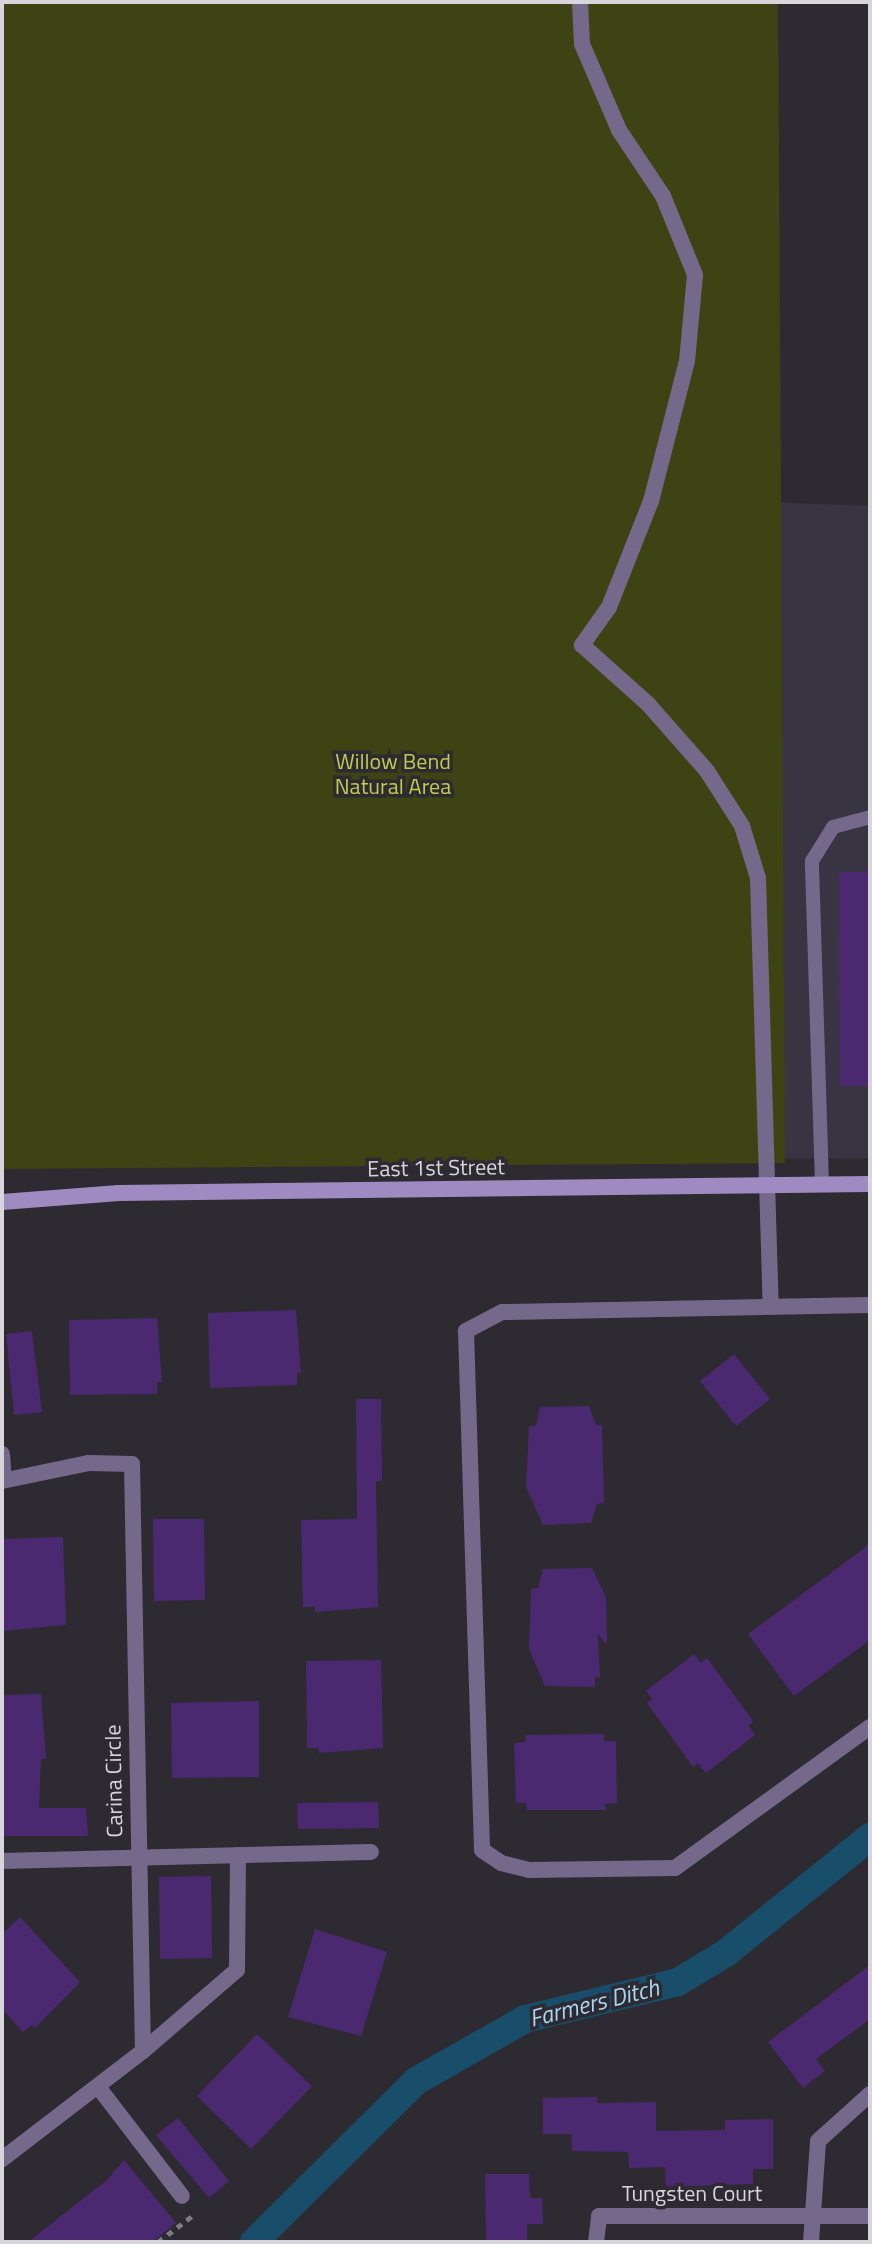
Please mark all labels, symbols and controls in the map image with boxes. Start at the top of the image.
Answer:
park label: Willow Bend Natural Area [335,748,451,800]
street label: East 1st Street [367,1154,505,1182]
street label: Carina Circle [100,1724,128,1838]
water label: Farmers Ditch [526,1973,662,2033]
street label: Tungsten Court [622,2181,762,2207]

